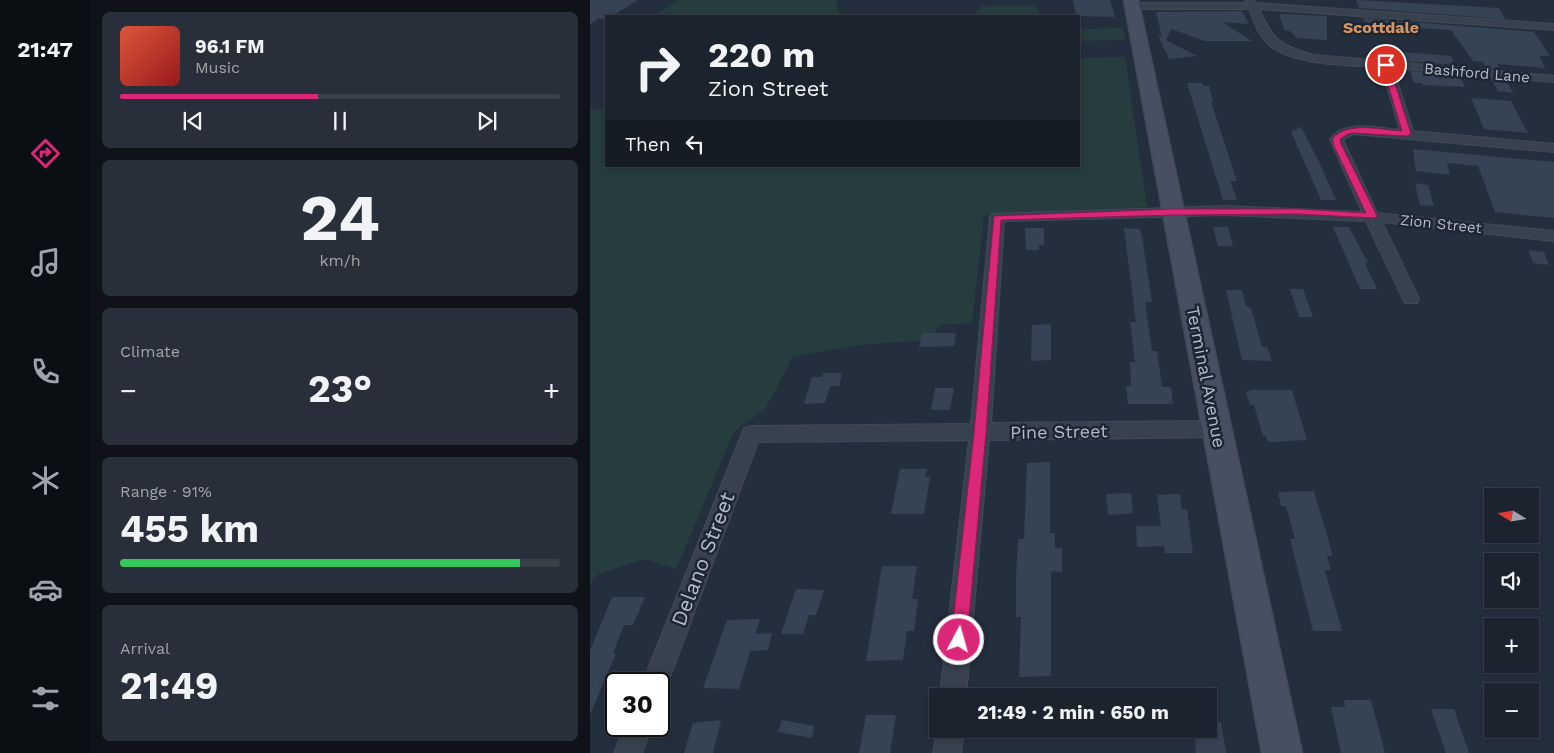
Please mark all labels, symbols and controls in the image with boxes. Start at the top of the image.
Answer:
district label: Scottdale [1343,18,1419,37]
text: 220 m [708,34,815,76]
text: 96.1 FM [195,35,265,58]
icon: right [625,35,690,100]
text: 21:47 [17,37,73,62]
pin [1365,44,1407,86]
icon: arrive [1372,51,1400,79]
text: Music [195,58,240,77]
street label: Bashford Lane [1423,59,1531,87]
text: Zion Street [708,76,828,101]
icon: previous [179,107,207,135]
icon: pause [326,107,354,135]
icon: next [473,107,501,135]
icon: left [681,130,709,158]
text: Then [625,133,671,156]
icon: directions [28,136,63,171]
text: 24 [300,180,380,256]
street label: Zion Street [1399,211,1483,237]
icon: music [28,245,63,280]
text: km/h [319,251,361,270]
street label: Terminal Avenue [1182,304,1231,450]
text: Climate [120,342,180,361]
icon: phone [28,354,63,389]
text: 23° [308,367,372,411]
text: − [120,374,137,407]
text: + [543,374,560,407]
street label: Pine Street [1010,420,1108,443]
icon: climate [28,463,63,498]
text: Range · 91% [120,482,212,501]
street label: Delano Street [666,488,740,629]
north arrow [1484,488,1539,542]
map controls [1484,488,1539,738]
text: 455 km [120,507,259,551]
button: sound [1484,553,1539,608]
icon: car [28,572,63,607]
position arrow [932,613,984,665]
button: + [1484,618,1539,673]
text: Arrival [120,639,170,658]
text: 21:49 [120,664,218,708]
speed limit sign: 30 [605,672,670,737]
icon: filters [28,681,63,716]
button: − [1484,683,1539,738]
text: 21:49 · 2 min · 650 m [977,701,1169,724]

